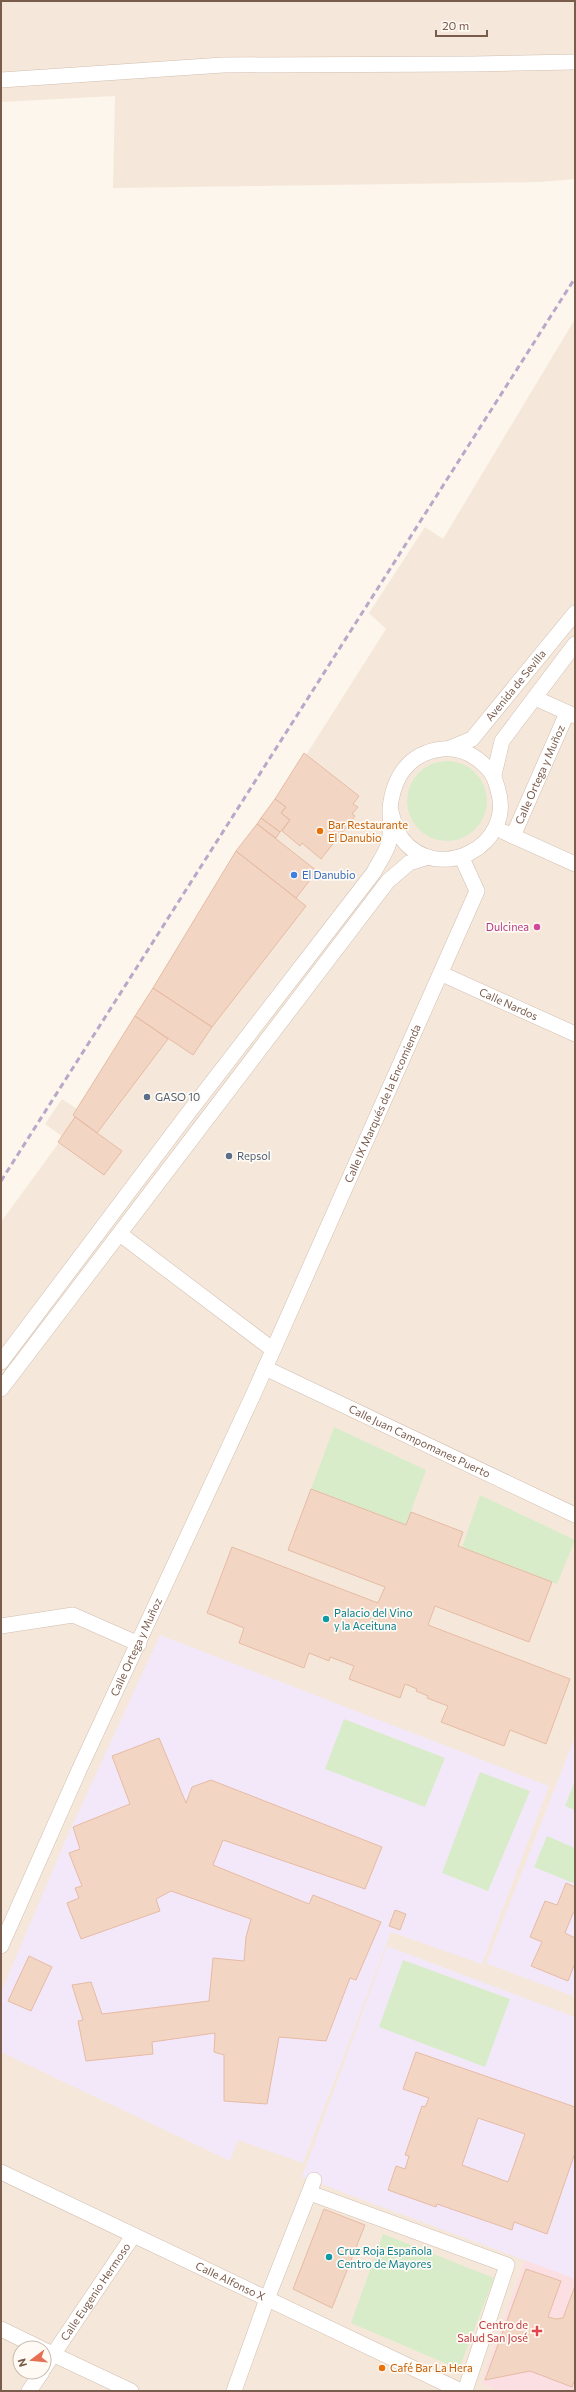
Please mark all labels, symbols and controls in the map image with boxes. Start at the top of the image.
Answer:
scale bar [436,12,487,38]
text: 20 m [442,18,469,32]
street label: Avenida de Sevilla [483,647,548,723]
street label: Calle Ortega y Muñoz [512,722,567,826]
place label: Bar Restaurante El Danubio [328,818,408,844]
marker: Bar Restaurante El Danubio [315,826,325,836]
place label: El Danubio [302,868,356,881]
marker: El Danubio [289,870,299,880]
place label: Dulcinea [486,920,529,933]
marker: Dulcinea [532,922,542,932]
street label: Calle Nardos [477,985,540,1022]
street label: Calle IX Marqués de la Encomienda [341,1022,423,1184]
place label: GASO 10 [155,1090,200,1103]
marker: GASO 10 [142,1092,152,1102]
place label: Repsol [237,1149,271,1162]
marker: Repsol [224,1151,234,1161]
street label: Calle Juan Campomanes Puerto [347,1402,493,1480]
street label: Calle Ortega y Muñoz [107,1595,164,1698]
place label: Palacio del Vino y la Aceituna [334,1606,413,1632]
marker: Palacio del Vino y la Aceituna [321,1614,331,1624]
street label: Calle Eugenio Hermoso [57,2240,133,2343]
place label: Cruz Roja Española Centro de Mayores [337,2244,432,2270]
marker: Cruz Roja Española Centro de Mayores [324,2252,334,2262]
street label: Calle Alfonso X [194,2259,268,2303]
place label: Centro de Salud San José [457,2318,528,2345]
marker: Centro de Salud San José [531,2325,543,2337]
north arrow [12,2340,52,2380]
text: N [15,2357,29,2369]
place label: Café Bar La Hera [390,2361,473,2374]
marker: Café Bar La Hera [377,2363,387,2373]

